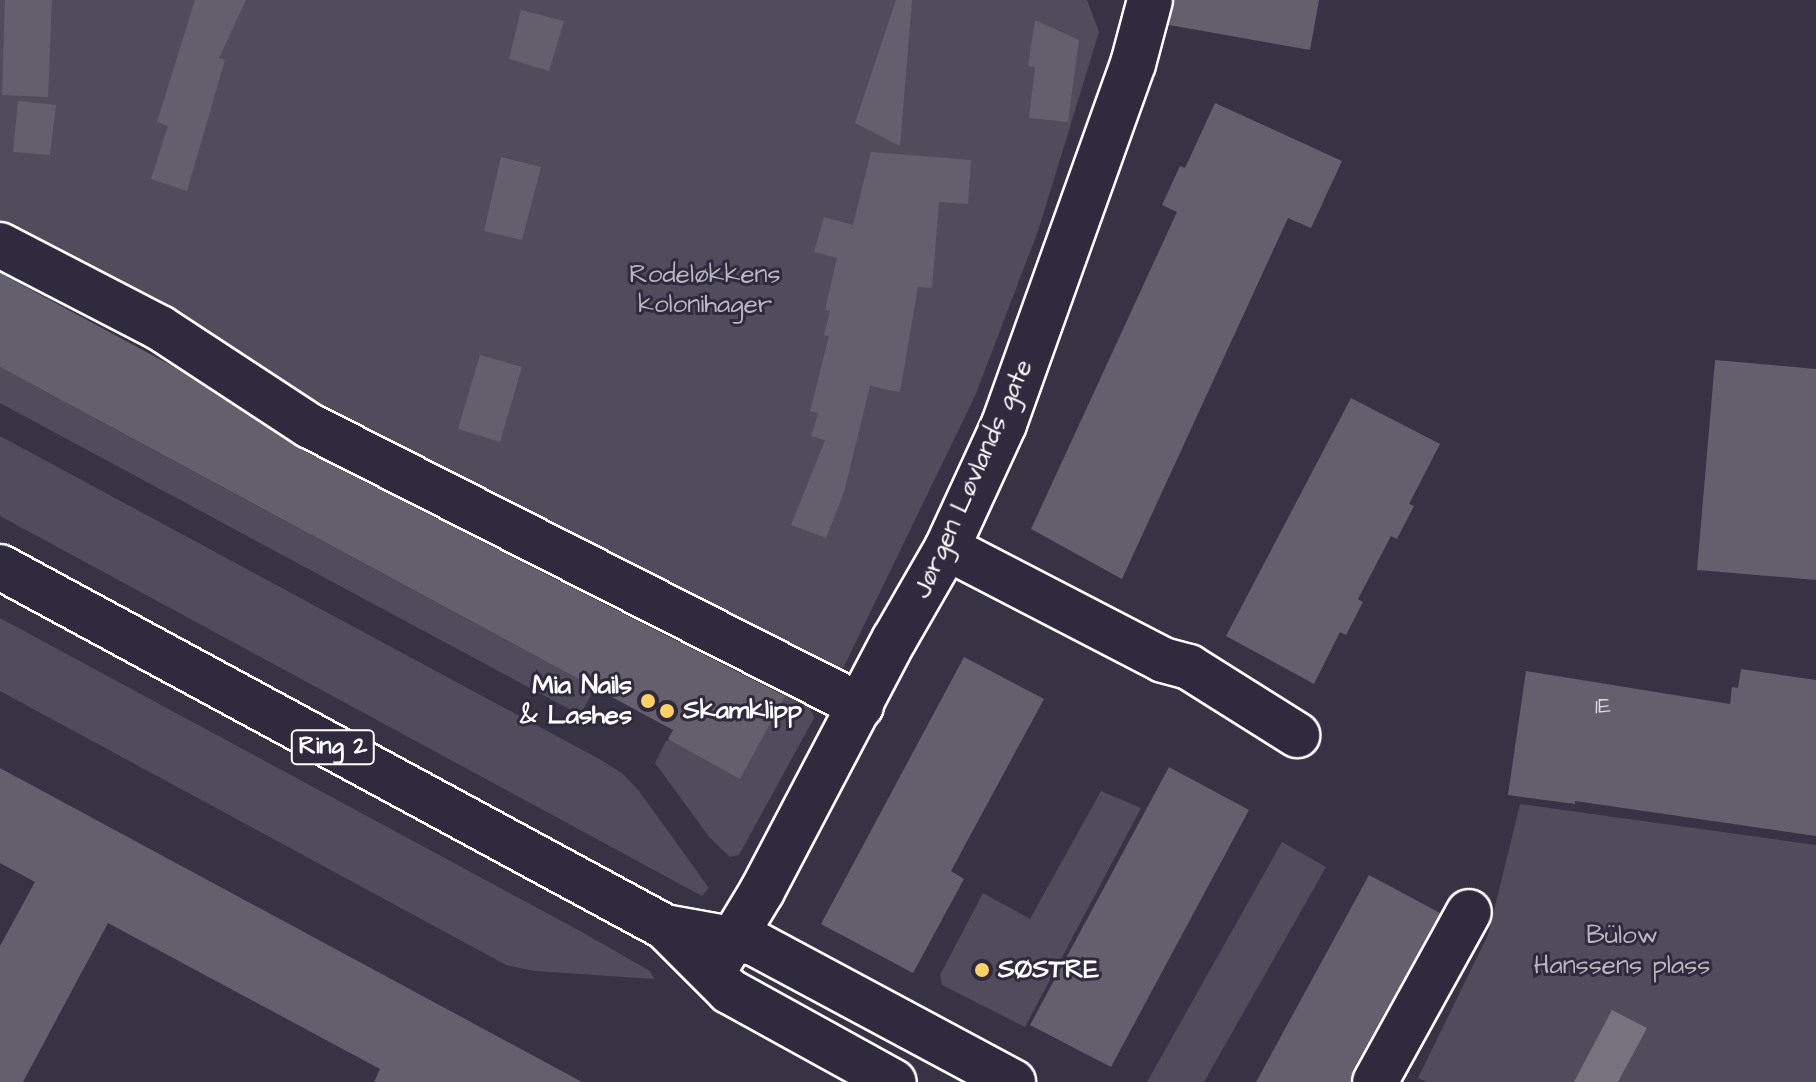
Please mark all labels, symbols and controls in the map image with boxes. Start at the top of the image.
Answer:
park label: Rodeløkkens kolonihager [629,259,781,320]
street label: Jørgen Løvlands gate [906,355,1040,603]
place label: Mia Nails & Lashes [520,670,632,732]
marker: Mia Nails & Lashes [639,692,657,710]
house number: 1E [1595,694,1611,720]
place label: Skamklipp [683,695,802,727]
marker: Skamklipp [658,702,676,720]
road number: Ring 2 [289,727,377,767]
park label: Bülow Hanssens plass [1534,920,1710,982]
place label: SØSTRE [998,954,1099,986]
marker: SØSTRE [973,961,991,979]

